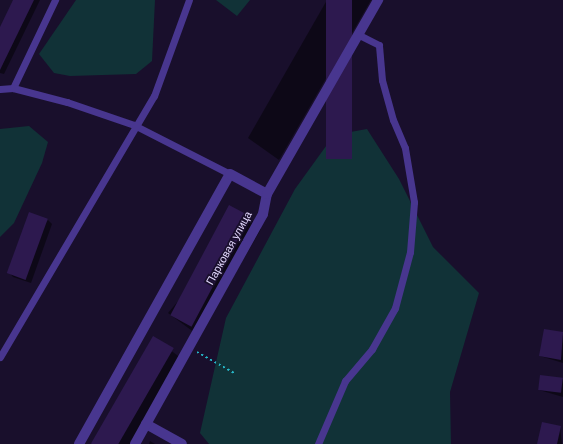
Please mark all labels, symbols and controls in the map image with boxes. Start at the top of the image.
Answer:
street label: Парковая улица [203,209,255,287]

